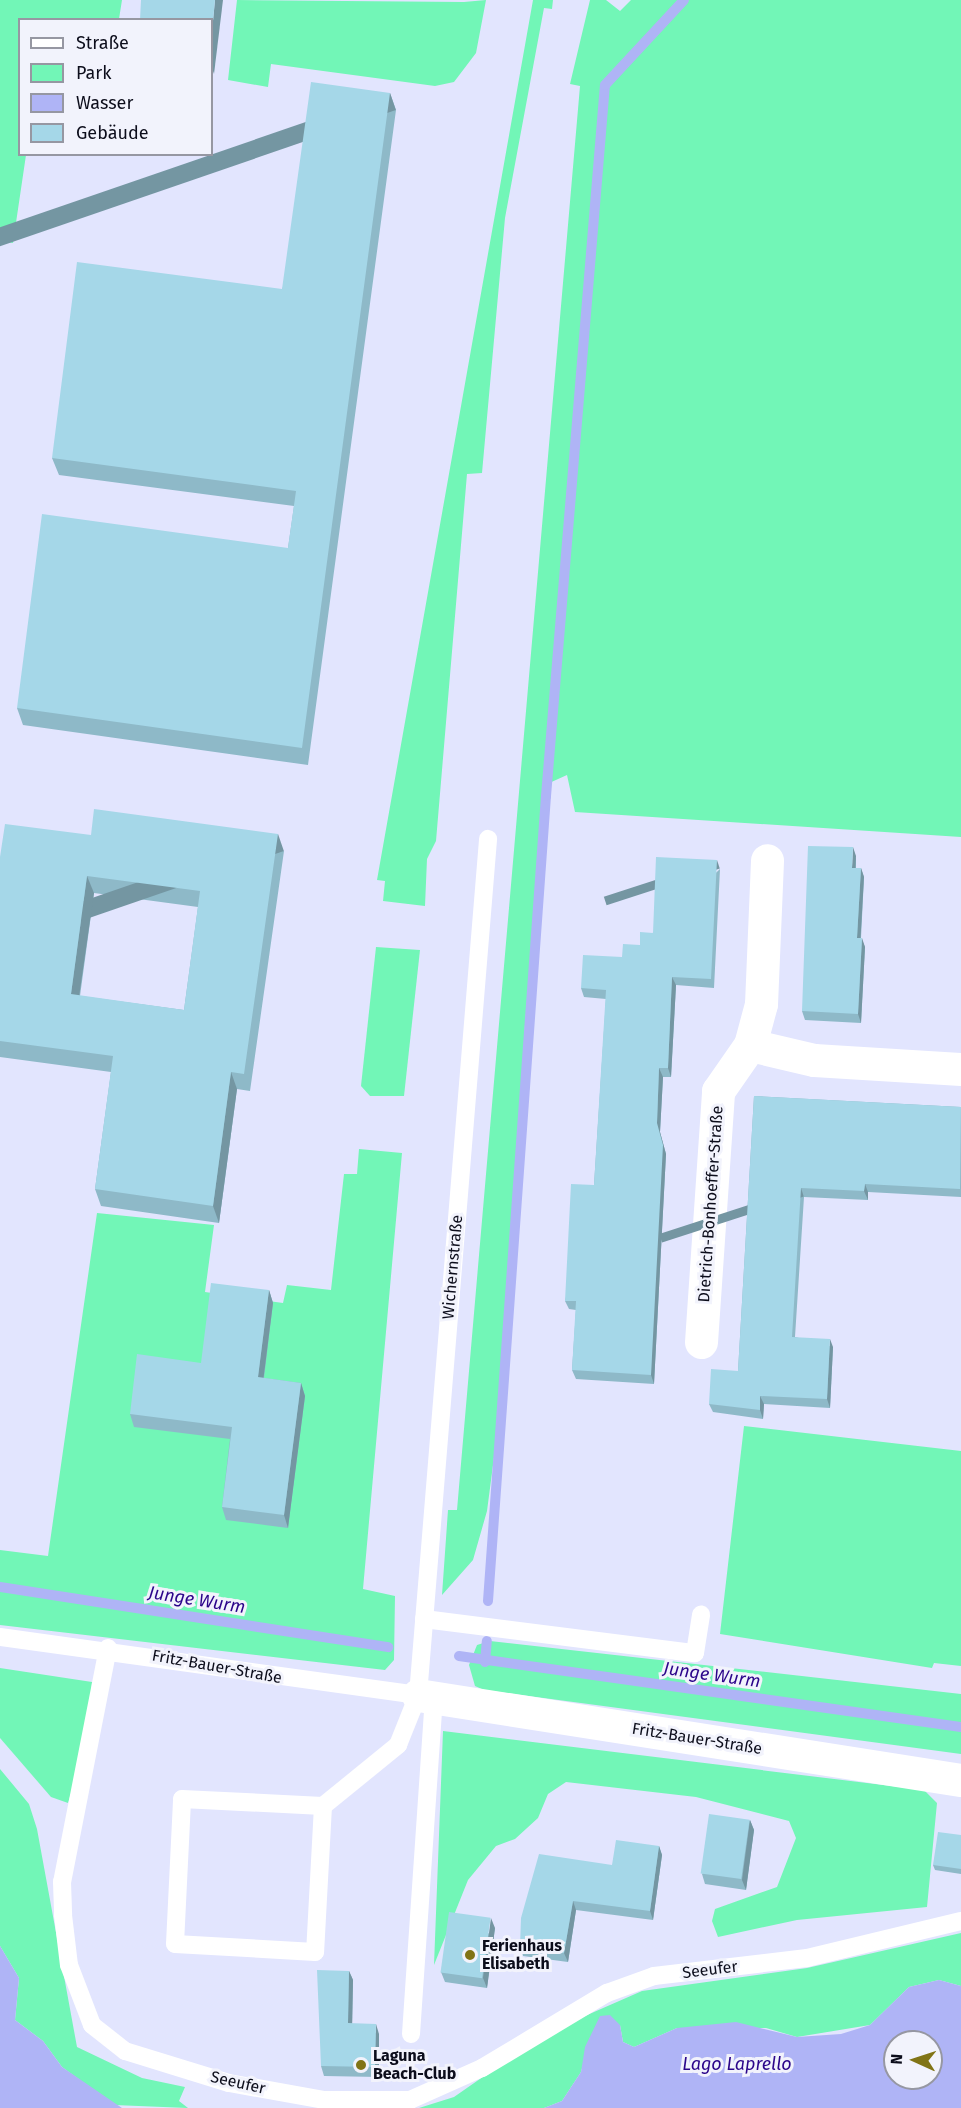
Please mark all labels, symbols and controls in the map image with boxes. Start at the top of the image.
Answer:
legend [18,18,213,156]
text: Straße [76,32,129,54]
text: Park [76,62,111,84]
text: Wasser [76,92,133,114]
text: Gebäude [76,122,149,144]
street label: Dietrich-Bonhoeffer-Straße [695,1105,727,1303]
street label: Wichernstraße [439,1214,467,1320]
water label: Junge Wurm [147,1582,247,1618]
street label: Fritz-Bauer-Straße [151,1646,283,1688]
water label: Junge Wurm [662,1658,762,1692]
street label: Fritz-Bauer-Straße [631,1719,763,1759]
place label: Ferienhaus Elisabeth [482,1936,562,1974]
marker: Ferienhaus Elisabeth [463,1948,477,1962]
street label: Seeufer [681,1957,739,1983]
north arrow [883,2030,943,2090]
place label: Laguna Beach-Club [373,2046,456,2084]
water label: Lago Laprello [682,2053,792,2075]
text: N [887,2053,906,2065]
marker: Laguna Beach-Club [354,2058,368,2072]
street label: Seeufer [209,2067,267,2099]

